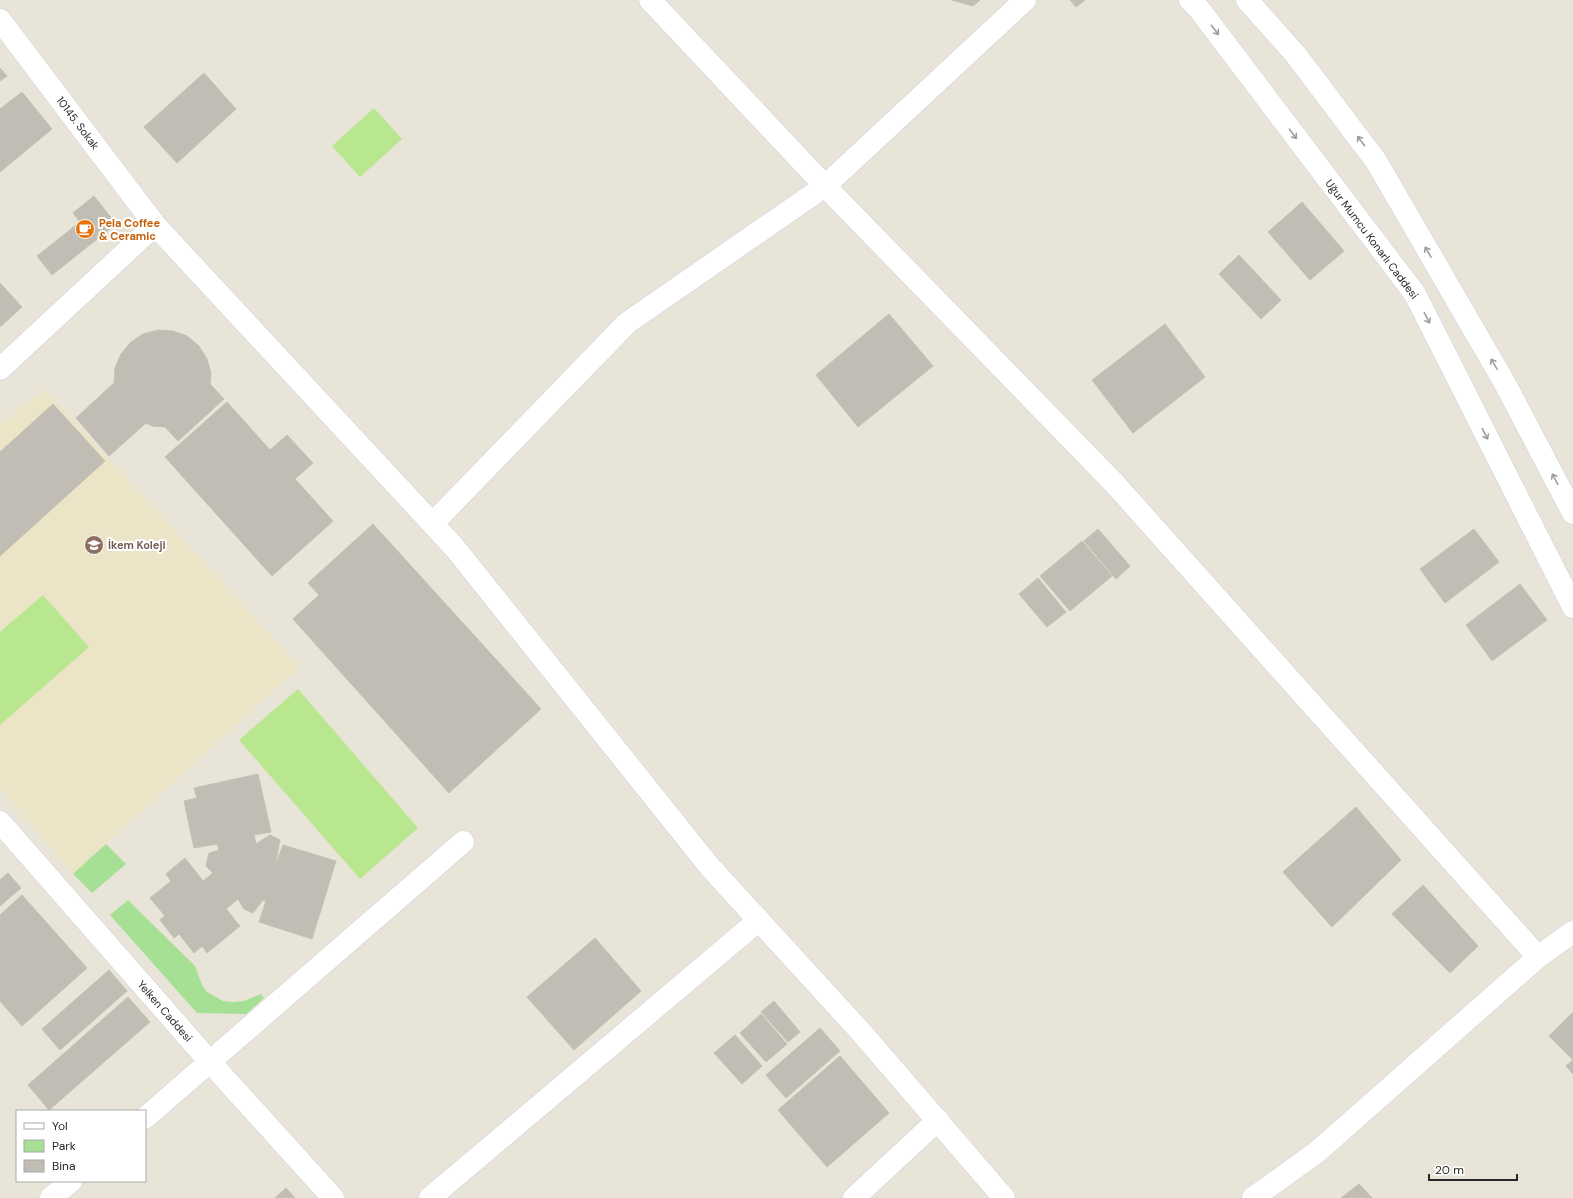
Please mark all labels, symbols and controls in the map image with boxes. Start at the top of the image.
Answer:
one-way arrow [1211,24,1219,35]
street label: 10145. Sokak [54,94,103,153]
one-way arrow [1289,128,1297,139]
one-way arrow [1356,135,1365,146]
street label: Uğur Mumcu Konarlı Caddesi [1322,176,1422,302]
place label: Pela Coffee & Ceramic [99,216,160,243]
cafe icon: Pela Coffee & Ceramic [74,218,96,240]
one-way arrow [1424,246,1432,258]
one-way arrow [1423,312,1431,324]
one-way arrow [1489,358,1497,370]
one-way arrow [1482,428,1489,440]
one-way arrow [1551,473,1558,485]
school or university icon: İkem Koleji [83,534,105,556]
place label: İkem Koleji [108,538,165,552]
street label: Yelken Caddesi [135,977,195,1045]
legend [16,1110,146,1182]
text: Yol [52,1118,68,1134]
text: Park [52,1138,76,1154]
scale bar [1429,1156,1517,1182]
text: Bina [52,1158,76,1174]
text: 20 m [1435,1162,1464,1178]

